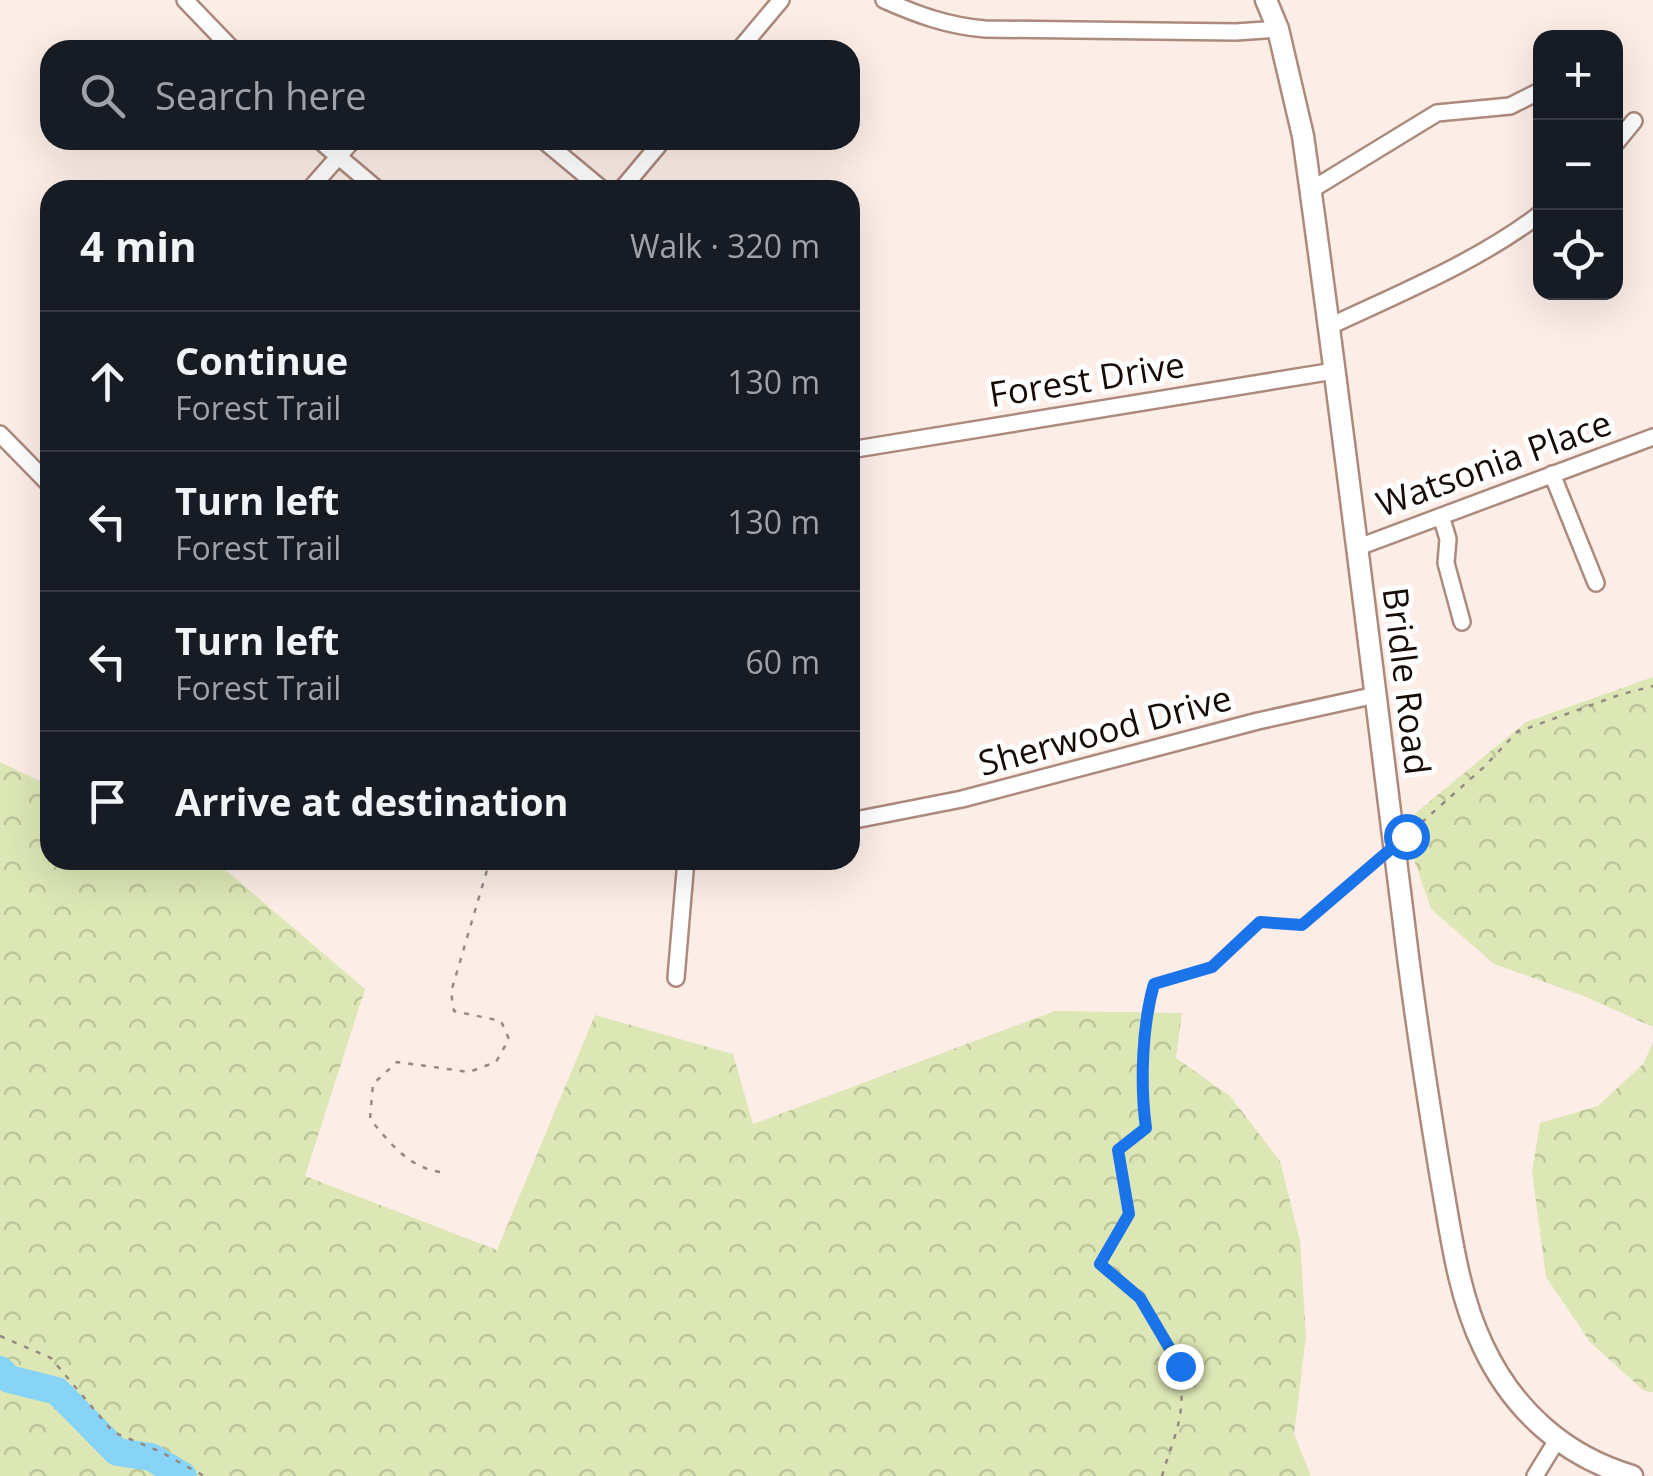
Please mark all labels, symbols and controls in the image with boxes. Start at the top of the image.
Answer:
map controls [1533,30,1623,300]
button: + [1533,30,1623,120]
search box [40,40,860,150]
icon: search [75,68,130,123]
text: Search here [155,69,367,121]
button: − [1533,120,1623,210]
button: locate [1533,210,1623,300]
text: 4 min [80,217,197,274]
text: Walk · 320 m [630,224,820,267]
text: Continue [175,334,348,386]
street label: Forest Drive [986,340,1188,417]
icon: ahead [80,354,135,409]
text: 130 m [727,360,820,403]
text: Forest Trail [175,386,341,429]
street label: Watsonia Place [1370,398,1617,527]
text: Turn left [175,474,339,526]
icon: left [80,494,135,549]
text: 130 m [727,500,820,543]
text: Forest Trail [175,526,341,569]
street label: Bridle Road [1373,585,1442,777]
text: Turn left [175,614,339,666]
icon: left [80,634,135,689]
text: 60 m [745,640,820,683]
text: Forest Trail [175,666,341,709]
street label: Sherwood Drive [973,673,1236,786]
icon: arrive [80,774,135,829]
text: Arrive at destination [175,775,569,827]
route start [1384,814,1430,860]
route end [1158,1344,1204,1390]

